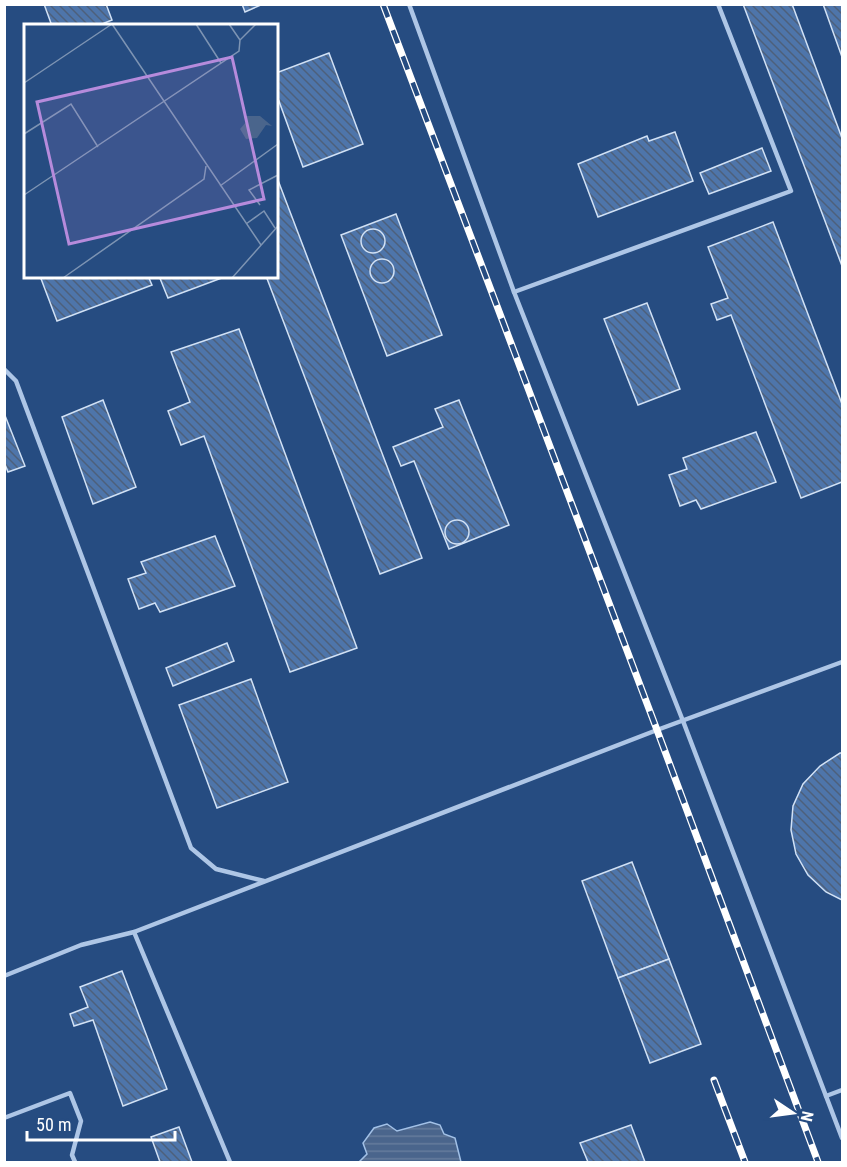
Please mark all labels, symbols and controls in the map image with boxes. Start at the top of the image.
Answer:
inset map [24,24,278,278]
north arrow [763,1083,823,1143]
scale bar [27,1104,176,1142]
text: N [797,1109,817,1123]
text: 50 m [36,1114,71,1135]

